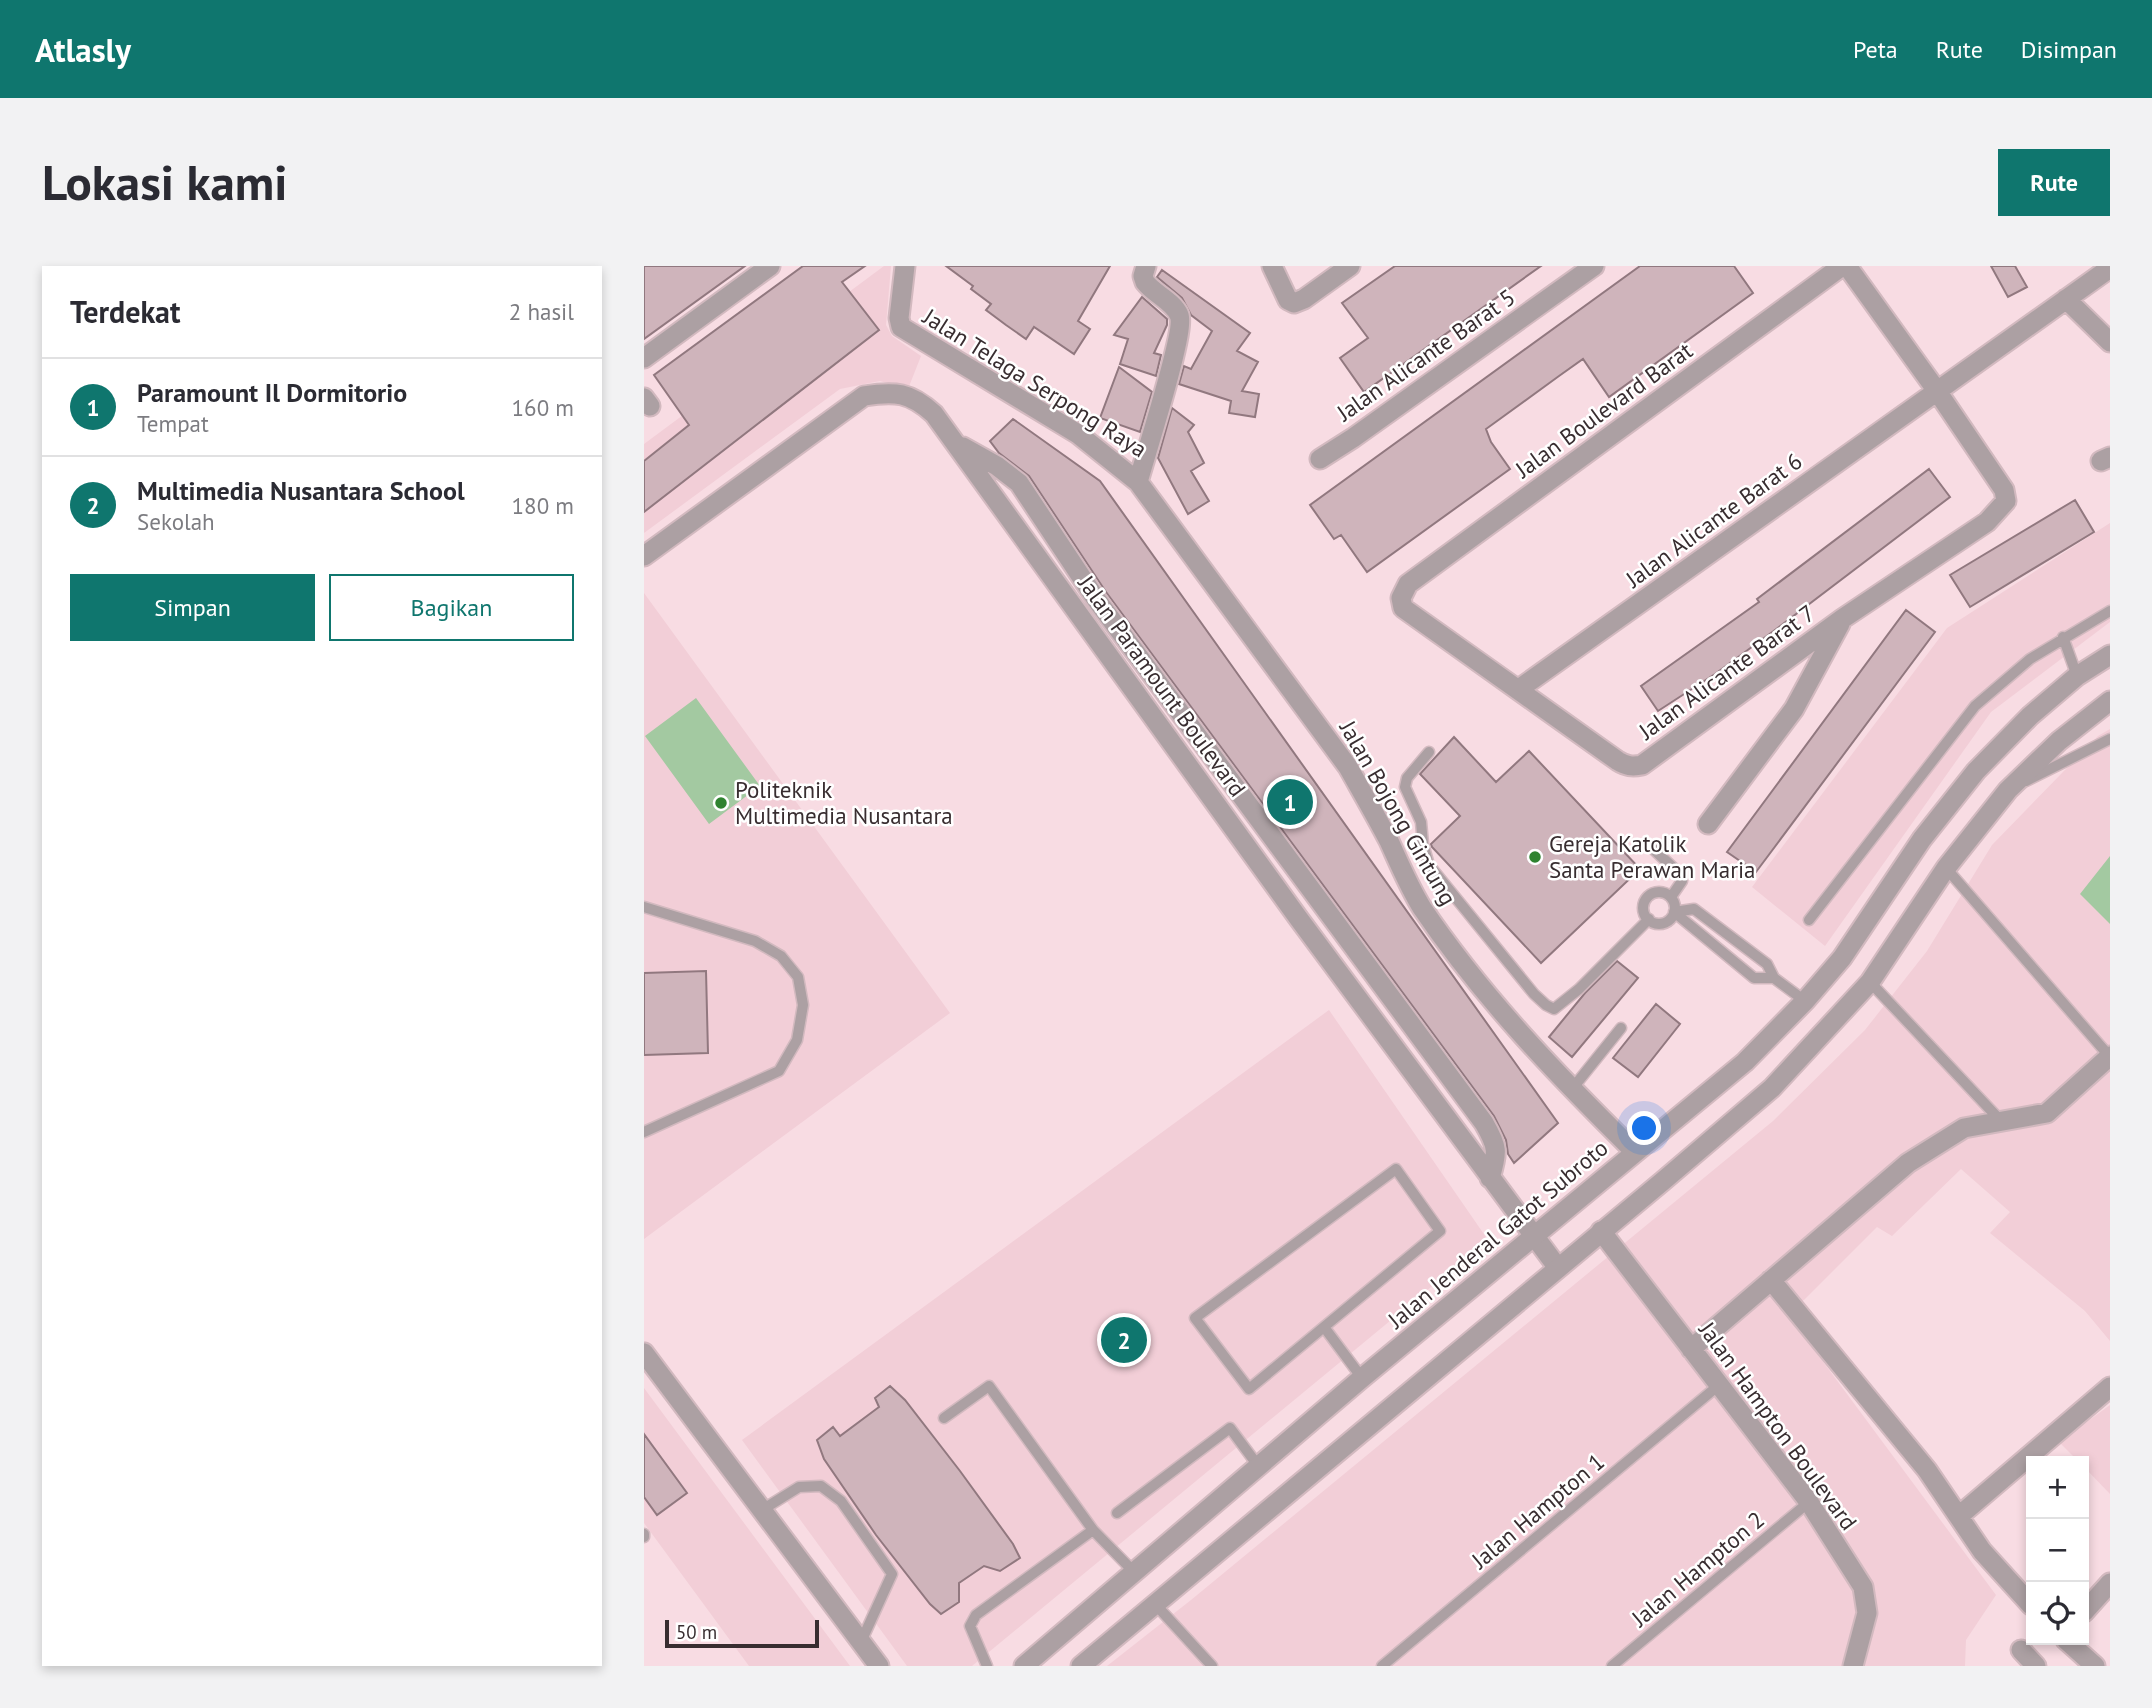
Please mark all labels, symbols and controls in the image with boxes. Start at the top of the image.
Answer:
text: Atlasly [35,28,131,71]
text: Peta [1853,34,1898,65]
text: Rute [1936,34,1983,65]
text: Disimpan [2021,34,2117,65]
button: Rute [1998,149,2110,216]
text: Lokasi kami [42,150,287,214]
street label: Jalan Alicante Barat 5 [1330,282,1520,428]
text: Terdekat [70,292,180,331]
text: 2 hasil [509,297,574,326]
street label: Jalan Telaga Serpong Raya [917,301,1152,463]
street label: Jalan Boulevard Barat [1509,336,1698,484]
text: Paramount Il Dormitorio [137,376,407,409]
text: 1 [86,393,100,422]
text: 160 m [512,393,574,422]
text: Tempat [137,409,209,438]
street label: Jalan Alicante Barat 6 [1619,446,1808,594]
text: Multimedia Nusantara School [137,474,465,507]
text: 2 [86,491,100,520]
text: 180 m [512,491,574,520]
text: Sekolah [137,507,215,536]
street label: Jalan Paramount Boulevard [1072,569,1252,802]
button: Simpan [70,574,315,641]
button: Bagikan [329,574,574,641]
street label: Jalan Alicante Barat 7 [1632,598,1821,746]
street label: Jalan Bojong Gintung [1333,714,1463,910]
place label: Politeknik Multimedia Nusantara [735,775,953,830]
pin: 1 [1267,776,1313,828]
marker: Politeknik Multimedia Nusantara [713,795,729,811]
place label: Gereja Katolik Santa Perawan Maria [1549,829,1756,884]
marker: Gereja Katolik Santa Perawan Maria [1527,849,1543,865]
your location [1627,1111,1661,1145]
street label: Jalan Jenderal Gatot Subroto [1381,1133,1614,1335]
pin: 2 [1101,1314,1147,1366]
street label: Jalan Hampton Boulevard [1693,1315,1864,1535]
street label: Jalan Hampton 1 [1465,1447,1610,1575]
map controls [2026,1456,2089,1645]
button: + [2026,1456,2089,1519]
street label: Jalan Hampton 2 [1625,1505,1770,1633]
button: − [2026,1519,2089,1582]
button: locate [2026,1582,2089,1645]
scale bar [665,1617,819,1649]
text: 50 m [676,1620,717,1644]

